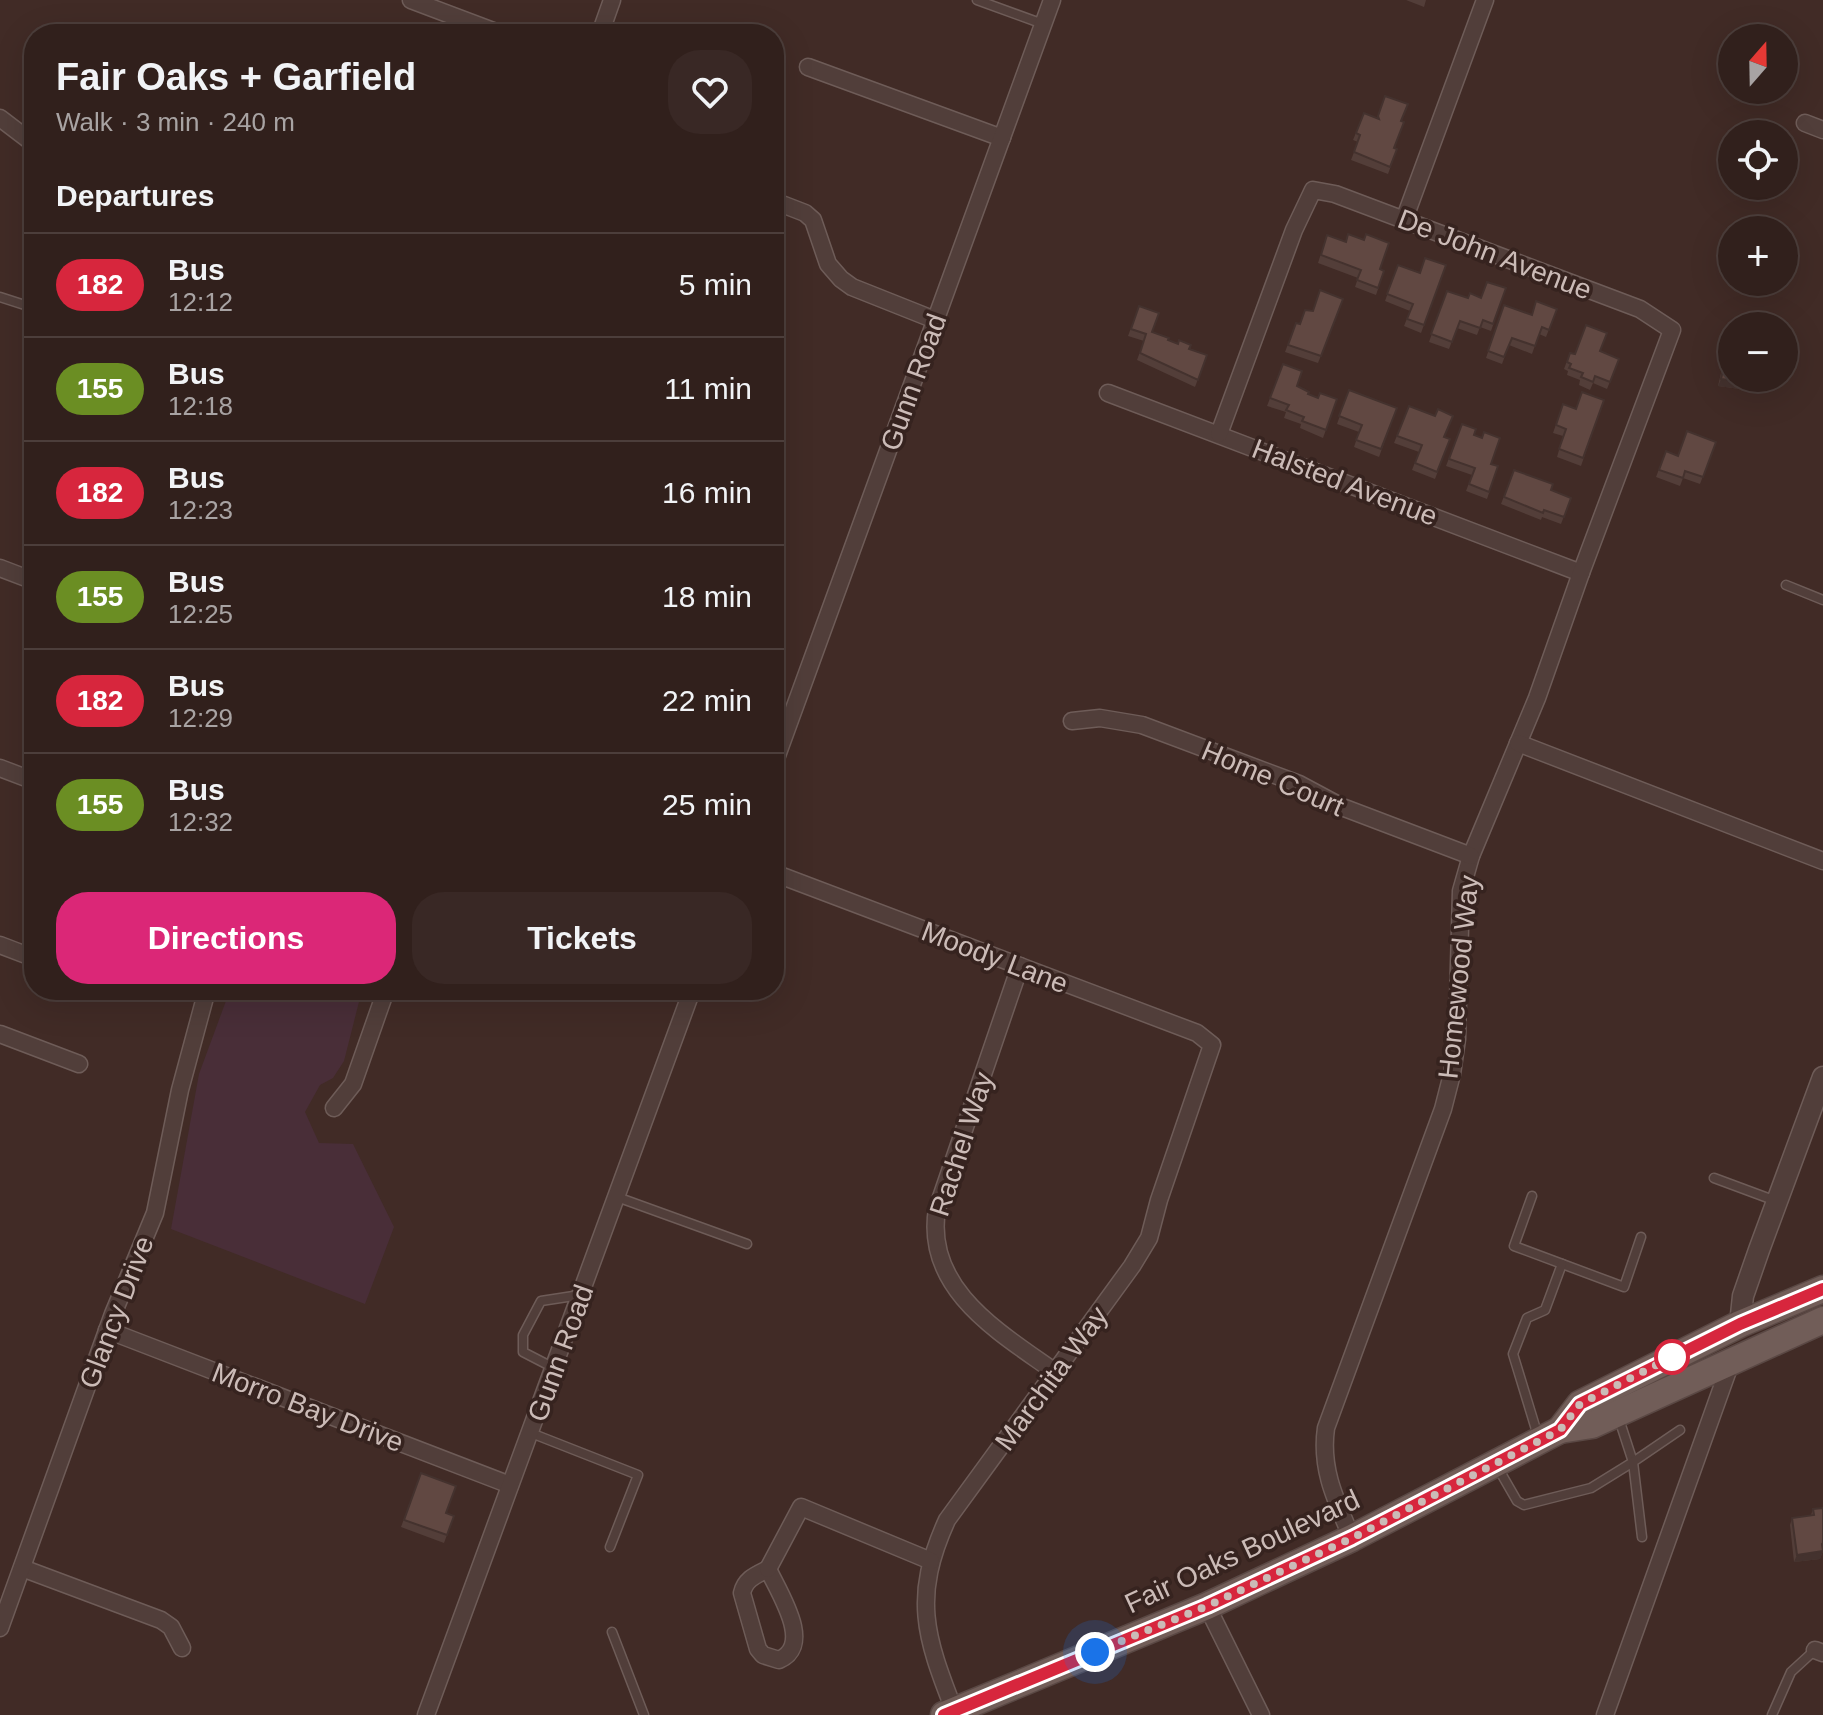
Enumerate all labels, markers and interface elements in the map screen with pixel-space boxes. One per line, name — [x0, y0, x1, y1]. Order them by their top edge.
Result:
north arrow — [1718, 24, 1798, 104]
map controls — [1718, 24, 1798, 392]
button: heart — [668, 50, 752, 134]
text: Fair Oaks + Garfield — [56, 56, 416, 98]
text: Walk · 3 min · 240 m — [56, 107, 295, 137]
button: locate — [1718, 120, 1798, 200]
text: Departures — [56, 179, 214, 212]
street label: De John Avenue — [1394, 203, 1596, 306]
button: + — [1718, 216, 1798, 296]
text: Bus — [168, 253, 225, 286]
text: 5 min — [679, 268, 752, 301]
text: 182 — [77, 269, 123, 300]
text: 12:12 — [168, 287, 233, 317]
street label: Gunn Road — [874, 310, 953, 455]
button: − — [1718, 312, 1798, 392]
text: Bus — [168, 357, 225, 390]
text: 11 min — [664, 372, 752, 405]
text: 155 — [77, 373, 123, 404]
text: 12:18 — [168, 391, 233, 421]
street label: Halsted Avenue — [1248, 433, 1442, 532]
text: Bus — [168, 461, 225, 494]
text: 16 min — [662, 476, 752, 509]
text: 182 — [77, 477, 123, 508]
text: 12:23 — [168, 495, 233, 525]
text: Bus — [168, 565, 225, 598]
text: 18 min — [662, 580, 752, 613]
text: 155 — [77, 581, 123, 612]
text: 12:25 — [168, 599, 233, 629]
text: Bus — [168, 669, 225, 702]
text: 22 min — [662, 684, 752, 717]
text: 182 — [77, 685, 123, 716]
text: 12:29 — [168, 703, 233, 733]
street label: Home Court — [1197, 735, 1349, 822]
text: Bus — [168, 773, 225, 806]
text: 25 min — [662, 788, 752, 821]
text: 155 — [77, 789, 123, 820]
text: 12:32 — [168, 807, 233, 837]
street label: Homewood Way — [1432, 874, 1485, 1080]
button: Directions — [56, 892, 396, 984]
button: Tickets — [412, 892, 752, 984]
street label: Moody Lane — [917, 915, 1072, 1000]
street label: Rachel Way — [924, 1068, 999, 1220]
street label: Glancy Drive — [73, 1232, 160, 1393]
street label: Gunn Road — [521, 1281, 600, 1426]
street label: Marchita Way — [989, 1300, 1114, 1456]
unlabelled marker — [1655, 1340, 1689, 1374]
street label: Morro Bay Drive — [208, 1357, 408, 1458]
street label: Fair Oaks Boulevard — [1120, 1483, 1364, 1619]
your location — [1075, 1632, 1115, 1672]

